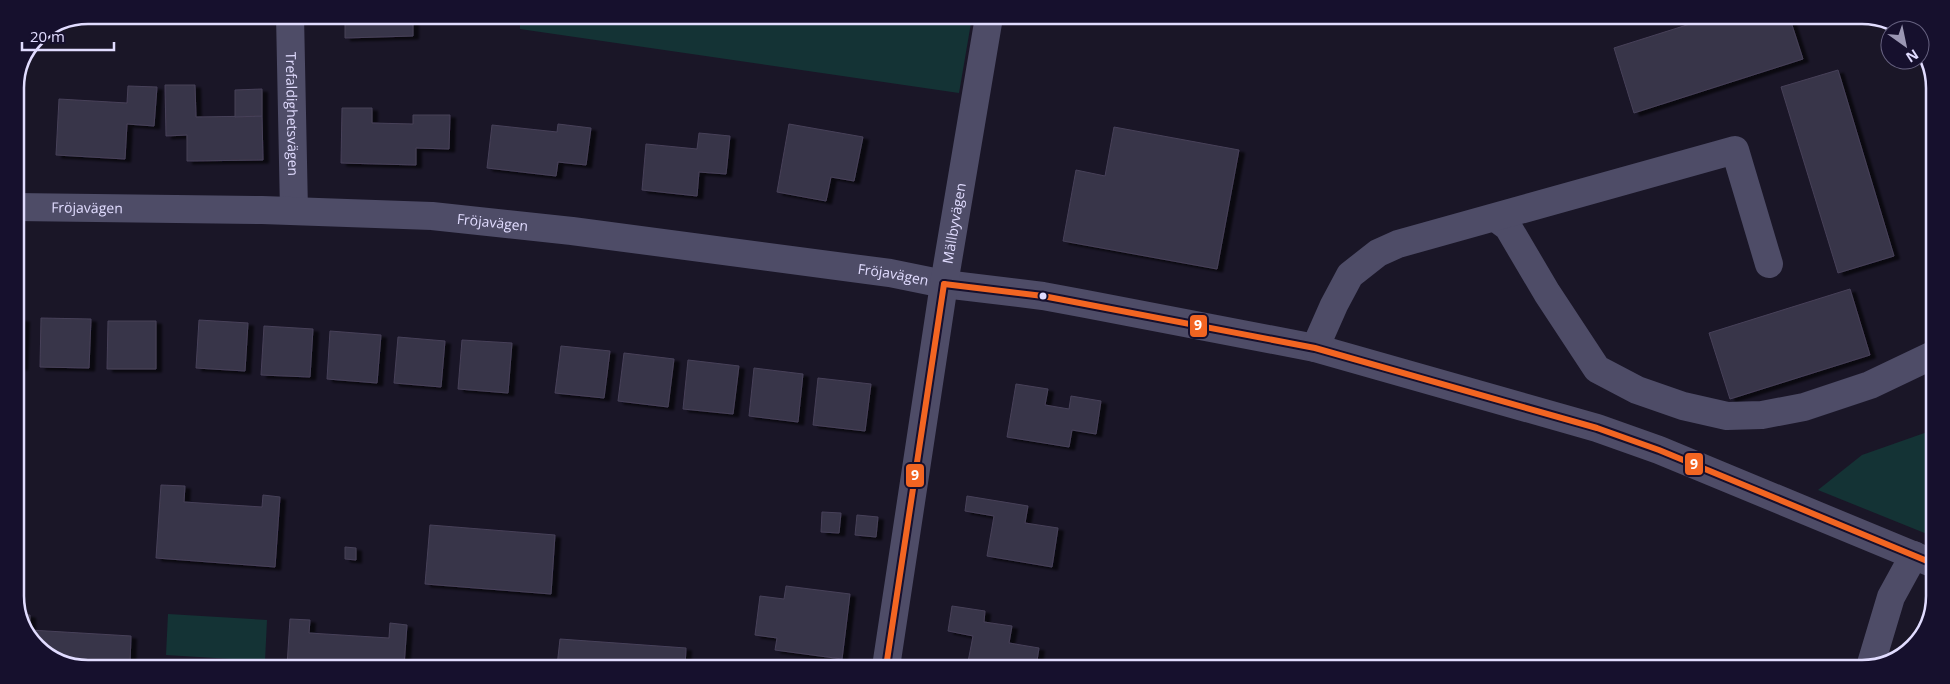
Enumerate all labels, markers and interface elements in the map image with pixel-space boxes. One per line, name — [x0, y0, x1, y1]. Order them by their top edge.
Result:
scale bar — [22, 20, 115, 52]
north arrow — [1880, 20, 1930, 70]
text: 20 m — [30, 26, 65, 46]
text: N — [1902, 45, 1922, 67]
street label: Trefaldighetsvägen — [282, 52, 303, 176]
street label: Mällbyvägen — [938, 181, 970, 265]
street label: Fröjavägen — [51, 197, 123, 217]
street label: Fröjavägen — [456, 209, 529, 235]
street label: Fröjavägen — [857, 259, 930, 290]
unlabelled marker — [1038, 291, 1048, 301]
line badge: 9 — [1189, 314, 1208, 338]
text: 9 — [1194, 315, 1202, 334]
line badge: 9 — [1684, 452, 1704, 476]
text: 9 — [1690, 454, 1698, 473]
line badge: 9 — [905, 463, 925, 488]
text: 9 — [911, 465, 919, 484]

